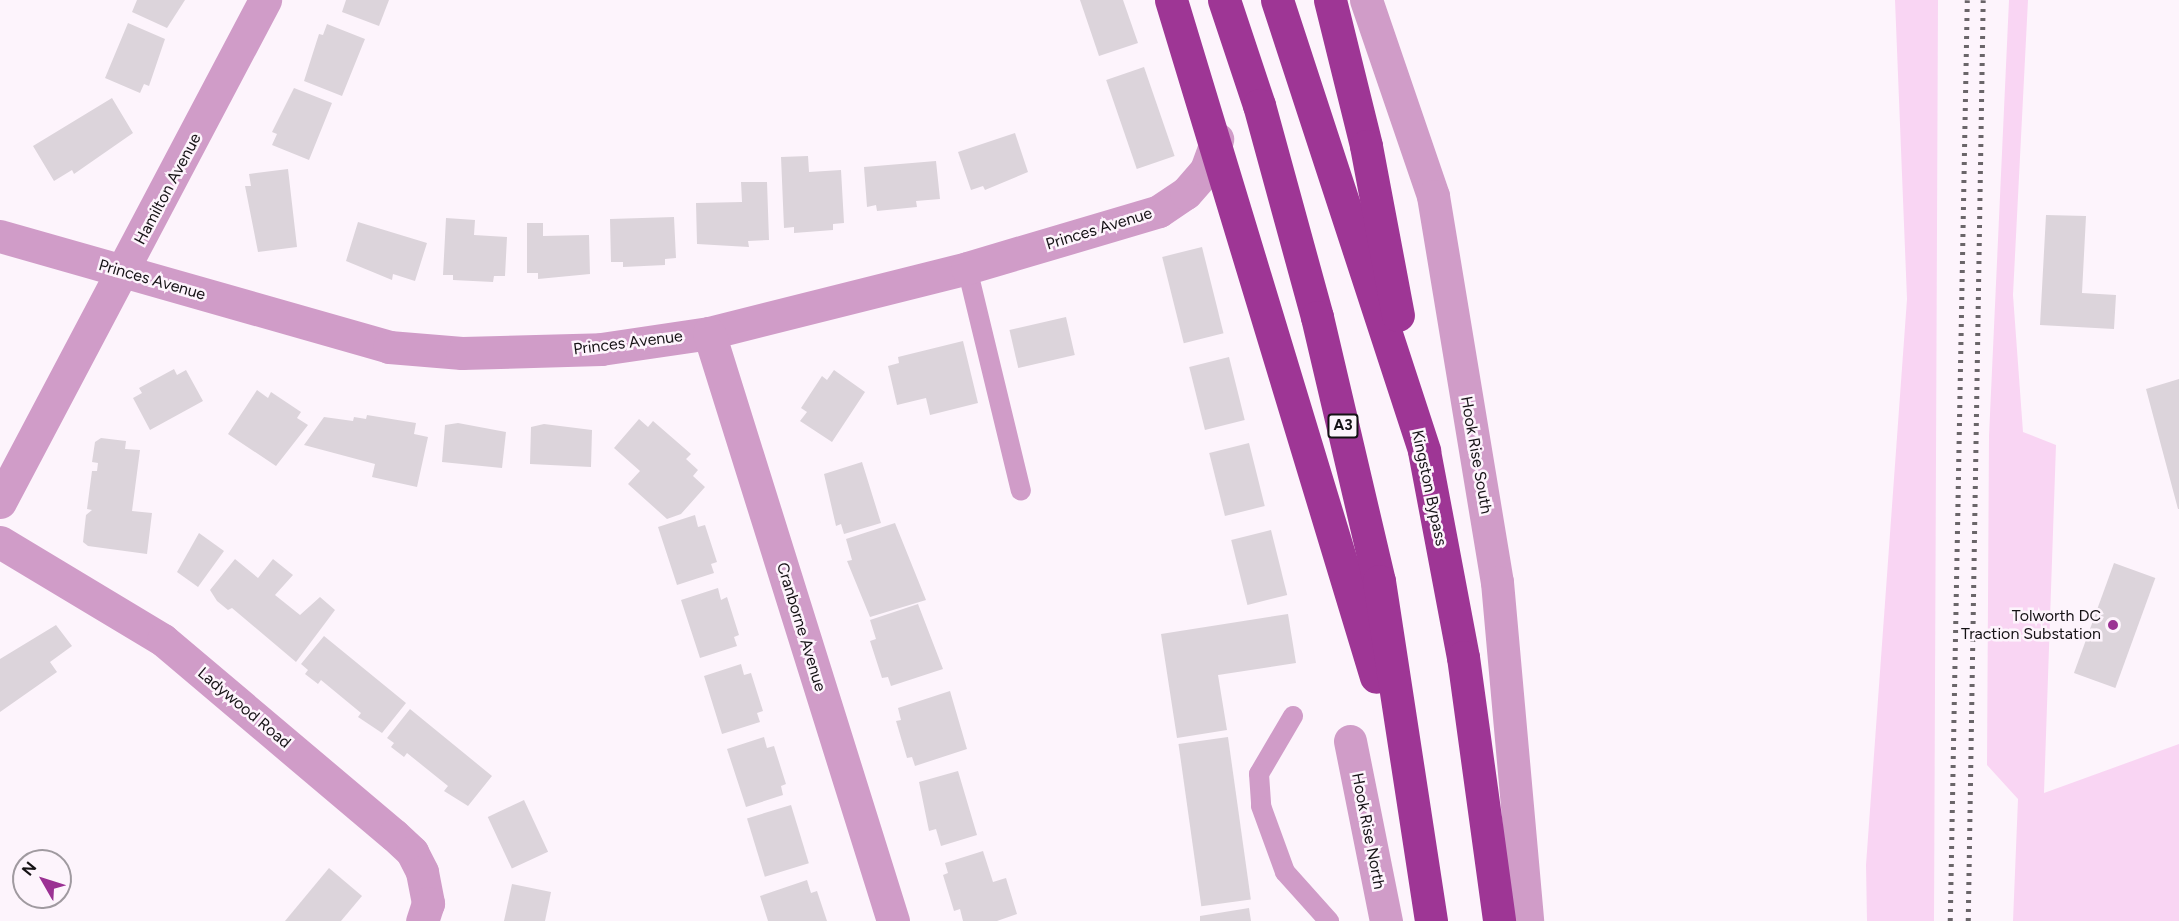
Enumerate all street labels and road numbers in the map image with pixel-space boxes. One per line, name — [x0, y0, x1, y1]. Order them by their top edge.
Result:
street label: Hamilton Avenue — [131, 130, 205, 248]
street label: Princes Avenue — [1044, 204, 1154, 254]
street label: Princes Avenue — [96, 256, 208, 304]
street label: Princes Avenue — [572, 327, 684, 359]
street label: Hook Rise South — [1456, 395, 1496, 515]
road number: A3 — [1326, 414, 1360, 438]
street label: Kingston Bypass — [1407, 428, 1451, 548]
street label: Cranborne Avenue — [772, 560, 830, 694]
street label: Ladywood Road — [194, 664, 294, 752]
street label: Hook Rise North — [1347, 771, 1389, 891]

